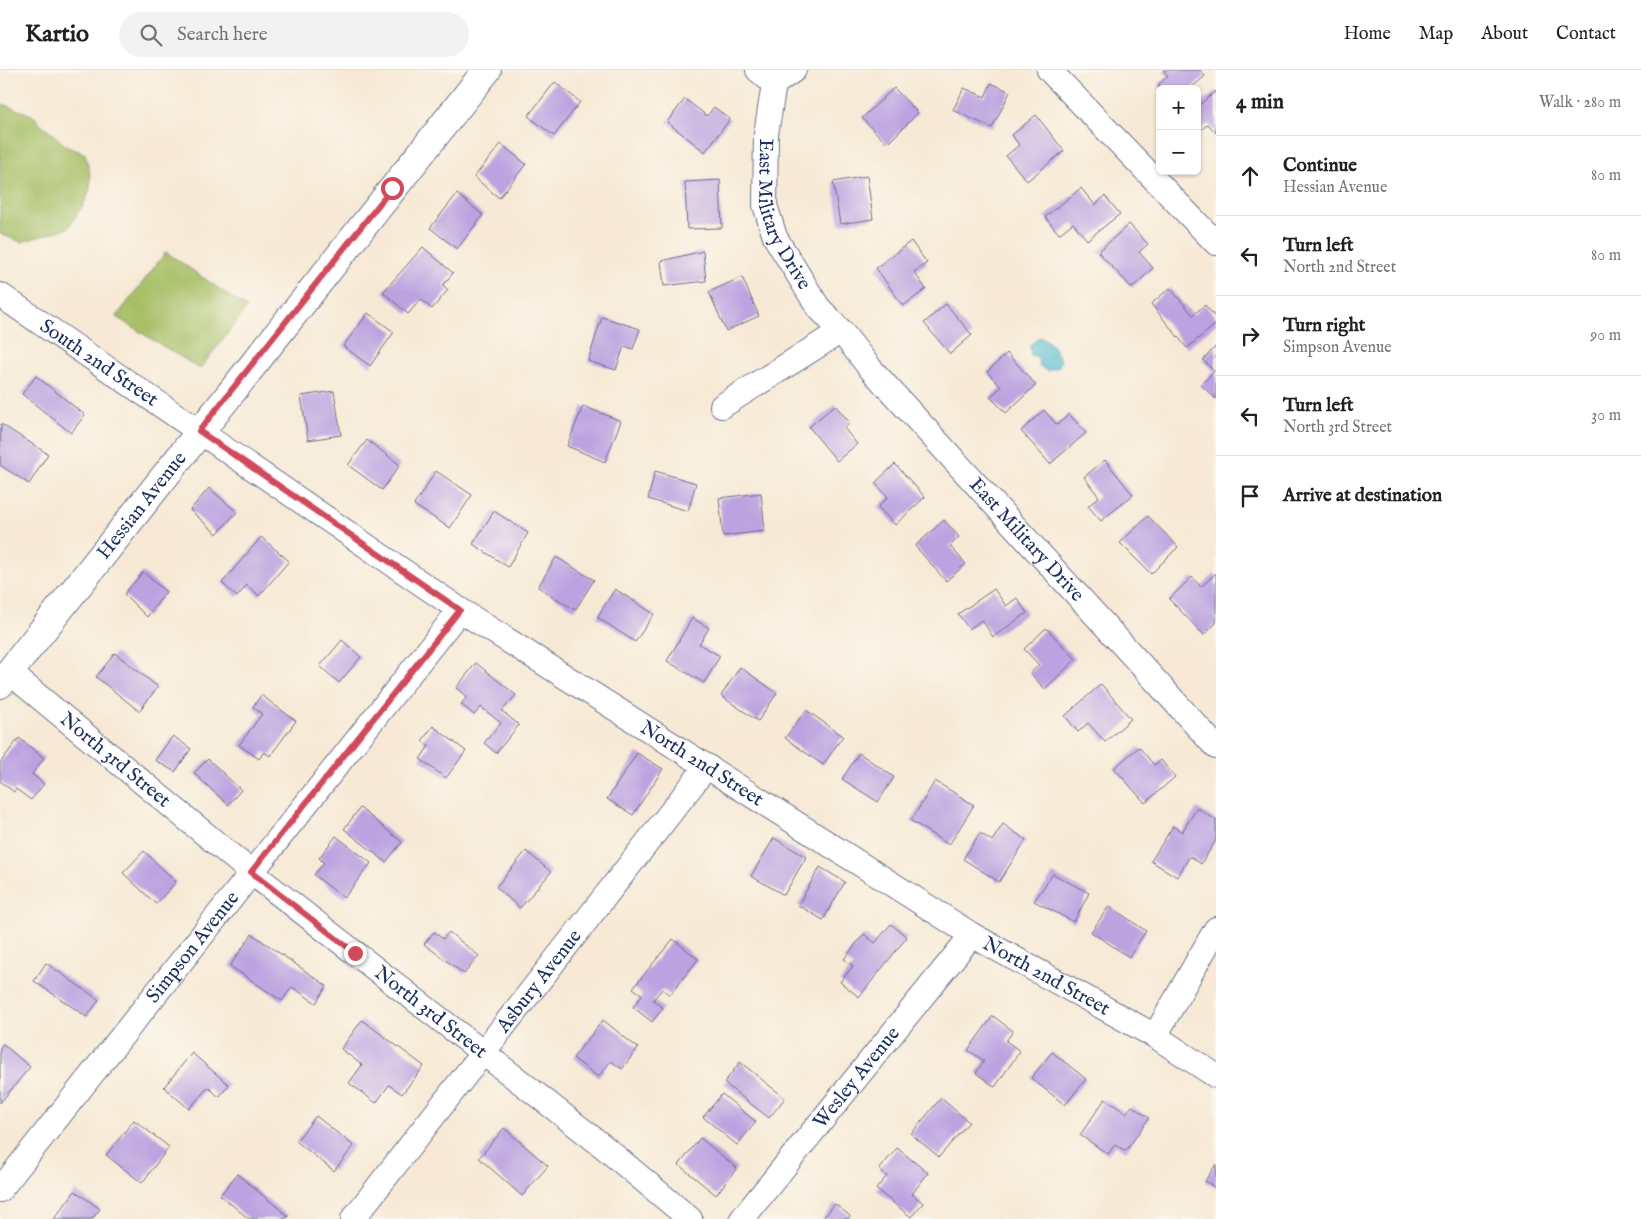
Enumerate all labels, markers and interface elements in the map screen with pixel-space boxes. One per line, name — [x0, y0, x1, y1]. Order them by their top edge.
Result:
search box — [119, 12, 469, 57]
text: Kartio — [25, 19, 89, 50]
icon: search — [137, 21, 165, 49]
text: Search here — [177, 23, 268, 47]
text: Home — [1344, 23, 1391, 46]
text: Map — [1419, 23, 1453, 46]
text: About — [1481, 23, 1528, 46]
text: Contact — [1556, 23, 1616, 46]
map controls — [1156, 85, 1201, 175]
button: + — [1156, 85, 1201, 130]
text: 4 min — [1236, 89, 1284, 116]
text: Walk · 280 m — [1539, 93, 1621, 113]
button: − — [1156, 130, 1201, 175]
street label: East Military Drive — [753, 138, 817, 294]
text: Continue — [1283, 154, 1357, 178]
icon: ahead — [1236, 162, 1264, 190]
text: 80 m — [1591, 166, 1621, 186]
route start — [381, 177, 404, 200]
text: Hessian Avenue — [1283, 178, 1387, 198]
text: Turn left — [1283, 234, 1354, 258]
icon: left — [1236, 242, 1264, 270]
text: 80 m — [1591, 246, 1621, 266]
text: North 2nd Street — [1283, 258, 1396, 278]
street label: South 2nd Street — [35, 313, 163, 412]
text: Turn right — [1283, 314, 1365, 338]
icon: right — [1236, 322, 1264, 350]
text: 90 m — [1590, 326, 1621, 346]
text: Simpson Avenue — [1283, 338, 1392, 358]
text: Turn left — [1283, 394, 1354, 418]
icon: left — [1236, 402, 1264, 430]
text: 30 m — [1591, 406, 1621, 426]
text: North 3rd Street — [1283, 418, 1392, 438]
street label: Hessian Avenue — [91, 447, 192, 564]
street label: East Military Drive — [964, 472, 1090, 607]
icon: arrive — [1236, 482, 1264, 510]
text: Arrive at destination — [1283, 484, 1442, 508]
street label: North 3rd Street — [55, 707, 176, 813]
street label: North 2nd Street — [635, 715, 768, 812]
street label: Simpson Avenue — [141, 886, 245, 1008]
street label: Asbury Avenue — [490, 924, 587, 1038]
street label: North 2nd Street — [978, 931, 1115, 1021]
route end — [344, 942, 367, 965]
street label: North 3rd Street — [369, 960, 492, 1064]
street label: Wesley Avenue — [808, 1021, 905, 1134]

